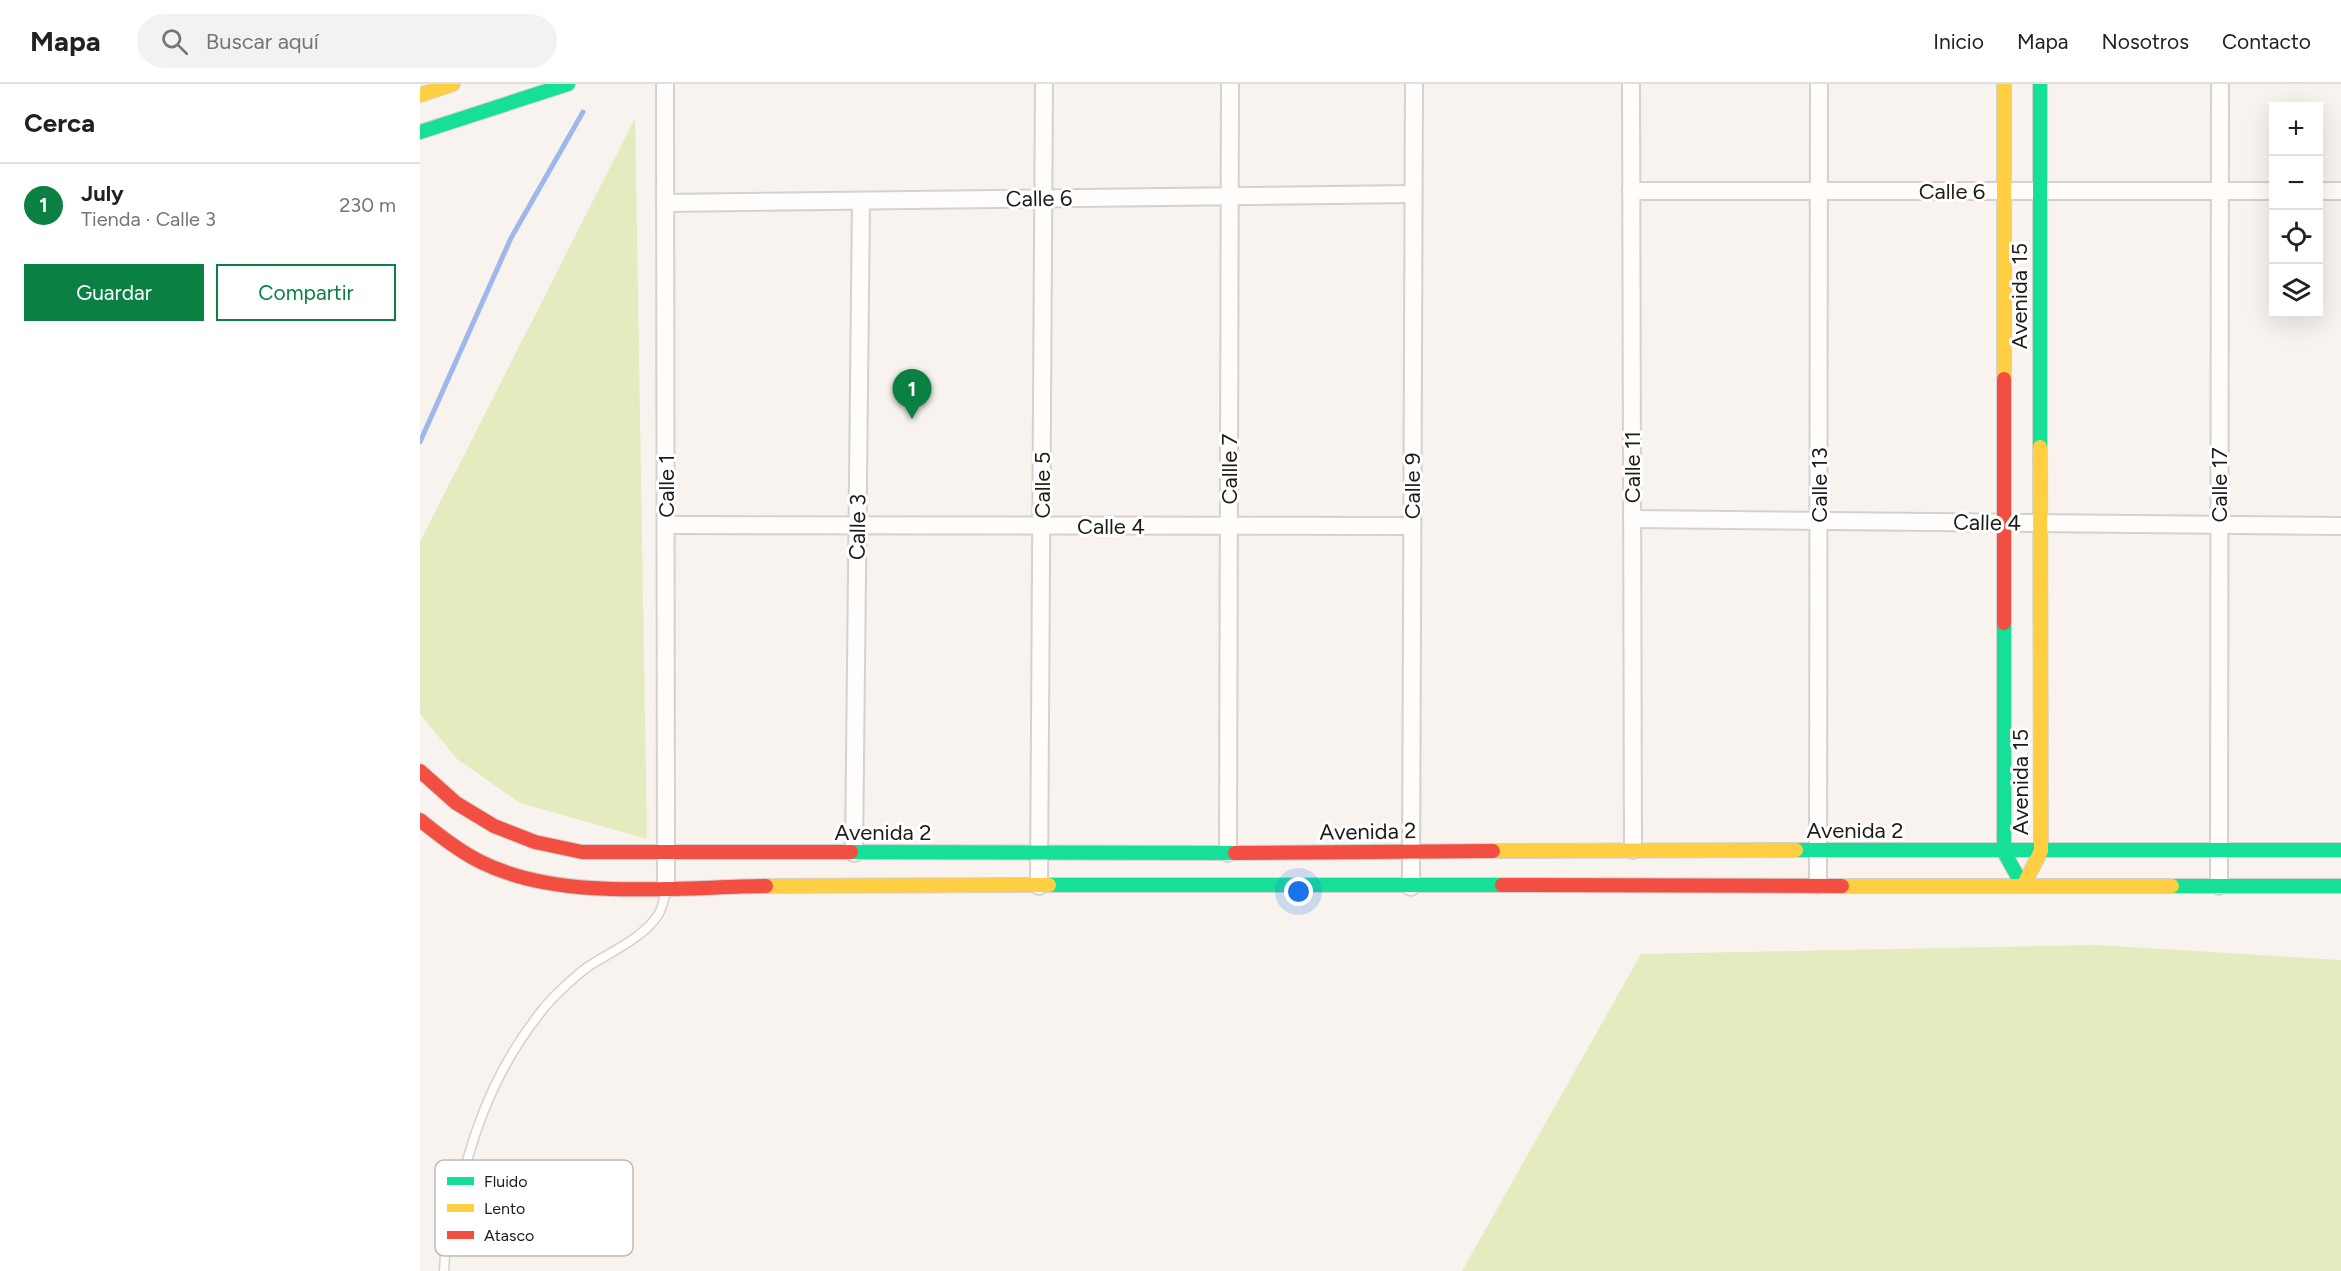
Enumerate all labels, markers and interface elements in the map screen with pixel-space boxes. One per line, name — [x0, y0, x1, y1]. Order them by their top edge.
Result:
search box — [137, 14, 557, 68]
text: Mapa — [30, 24, 101, 58]
icon: search — [158, 25, 191, 58]
text: Buscar aquí — [206, 28, 319, 55]
text: Inicio — [1933, 29, 1984, 54]
text: Mapa — [2017, 29, 2069, 54]
text: Nosotros — [2102, 29, 2189, 54]
text: Contacto — [2222, 29, 2311, 54]
map controls — [2269, 102, 2323, 318]
button: + — [2269, 102, 2323, 156]
text: Cerca — [24, 107, 95, 139]
button: − — [2269, 156, 2323, 210]
street label: Calle 6 — [1919, 178, 1985, 205]
text: July — [81, 180, 124, 207]
street label: Calle 6 — [1005, 184, 1073, 213]
text: 1 — [39, 193, 48, 217]
text: 230 m — [339, 193, 396, 217]
text: Tienda · Calle 3 — [81, 207, 216, 231]
button: locate — [2269, 210, 2323, 264]
street label: Avenida 15 — [2006, 243, 2033, 349]
button: Guardar — [24, 264, 204, 321]
button: Compartir — [216, 264, 396, 321]
button: layers — [2269, 264, 2323, 318]
pin: 1 — [892, 370, 932, 419]
street label: Calle 11 — [1619, 431, 1646, 503]
street label: Callle 7 — [1216, 433, 1243, 504]
street label: Calle 13 — [1806, 447, 1833, 523]
street label: Calle 17 — [2206, 447, 2233, 523]
street label: Calle 5 — [1029, 452, 1056, 518]
street label: Calle 9 — [1399, 453, 1426, 519]
street label: Calle 1 — [653, 454, 680, 518]
street label: Calle 3 — [843, 494, 872, 560]
street label: Calle 4 — [1953, 508, 2021, 537]
street label: Calle 4 — [1077, 513, 1145, 540]
street label: Avenida 15 — [2007, 729, 2034, 835]
street label: Avenida 2 — [1319, 817, 1417, 846]
street label: Avenida 2 — [1806, 817, 1904, 844]
street label: Avenida 2 — [834, 819, 932, 846]
your location — [1284, 877, 1313, 906]
legend — [435, 1160, 633, 1256]
text: Fluido — [484, 1172, 528, 1191]
text: Lento — [484, 1199, 525, 1218]
text: Atasco — [484, 1226, 534, 1245]

